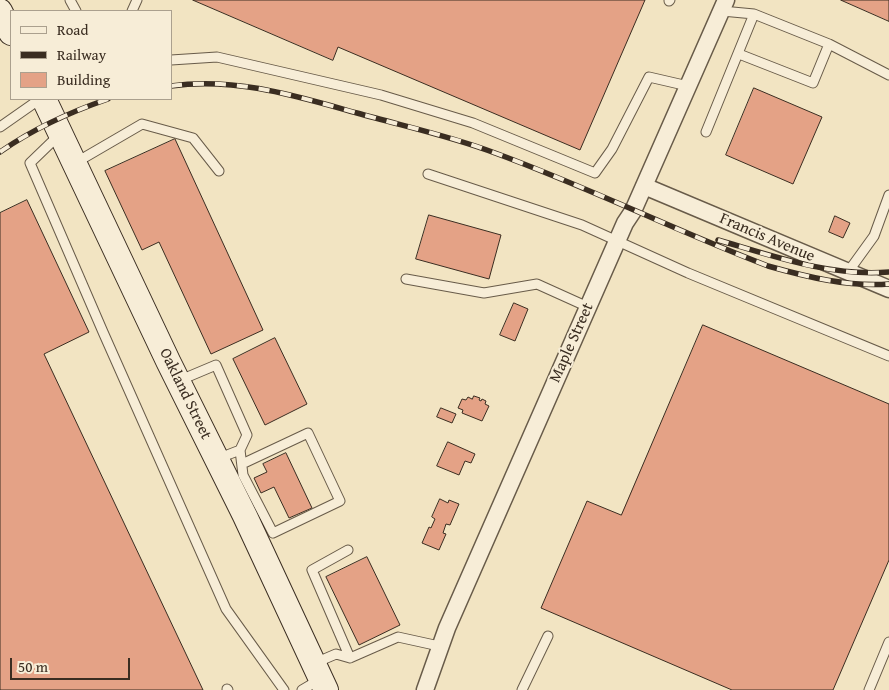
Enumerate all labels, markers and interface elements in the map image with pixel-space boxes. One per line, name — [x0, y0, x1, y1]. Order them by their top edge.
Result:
legend — [10, 10, 172, 100]
text: Road — [57, 19, 88, 40]
text: Railway — [57, 44, 106, 65]
text: Building — [57, 69, 110, 90]
street label: Francis Avenue — [717, 209, 817, 267]
street label: Maple Street — [546, 300, 598, 386]
street label: Oakland Street — [155, 345, 215, 443]
scale bar — [12, 648, 132, 680]
text: 50 m — [18, 656, 48, 677]

